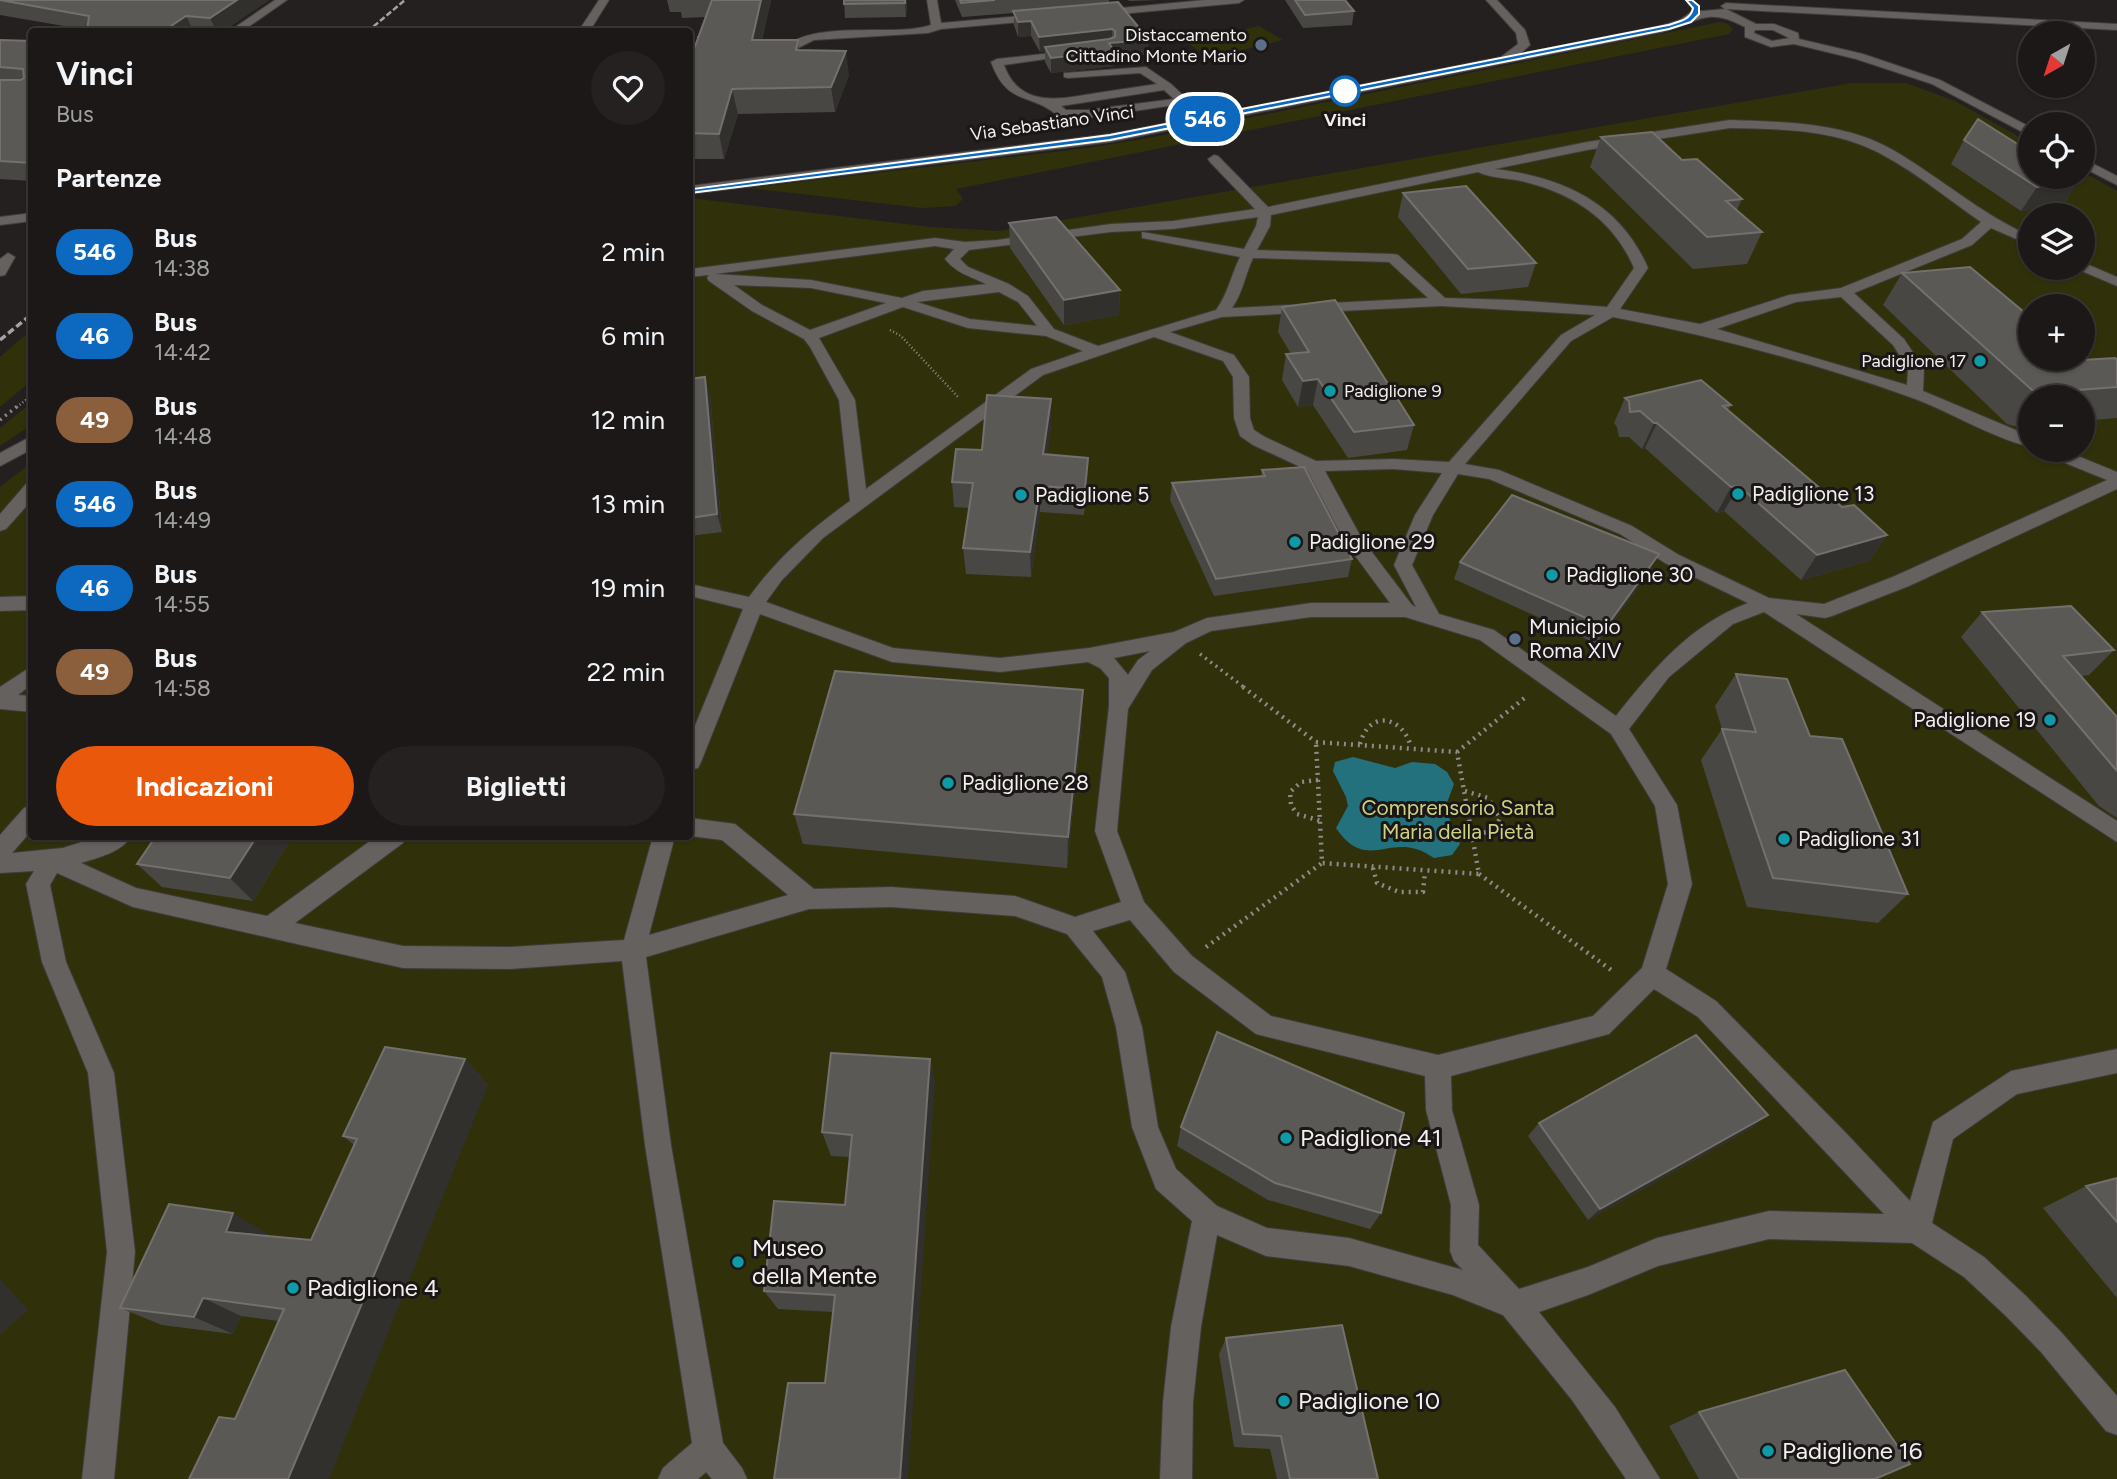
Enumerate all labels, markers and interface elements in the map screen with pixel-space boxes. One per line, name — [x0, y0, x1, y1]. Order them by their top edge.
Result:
north arrow — [2018, 21, 2095, 98]
map controls — [2018, 21, 2095, 462]
place label: Distaccamento Cittadino Monte Mario — [1066, 24, 1247, 67]
marker: Distaccamento Cittadino Monte Mario — [1253, 37, 1269, 53]
button: heart — [591, 51, 665, 125]
text: Vinci — [56, 54, 134, 93]
marker: Vinci — [1330, 76, 1360, 106]
line badge: 546 — [1165, 96, 1245, 142]
text: Bus — [56, 100, 94, 128]
street label: Via Sebastiano Vinci — [969, 101, 1135, 145]
text: 546 — [1183, 104, 1227, 133]
place label: Vinci — [1324, 109, 1366, 131]
button: locate — [2018, 112, 2095, 189]
text: Partenze — [56, 162, 161, 194]
button: layers — [2018, 203, 2095, 280]
text: Bus — [154, 222, 197, 254]
text: 2 min — [601, 236, 665, 268]
text: 546 — [73, 237, 116, 266]
text: 14:38 — [154, 254, 210, 282]
button: + — [2018, 294, 2095, 371]
text: Bus — [154, 306, 197, 338]
text: 6 min — [601, 320, 665, 352]
text: 46 — [80, 321, 109, 350]
text: 14:42 — [154, 338, 211, 366]
place label: Padiglione 17 — [1861, 350, 1966, 372]
marker: Padiglione 17 — [1972, 353, 1988, 369]
place label: Padiglione 9 — [1344, 380, 1442, 402]
marker: Padiglione 9 — [1322, 383, 1338, 399]
button: − — [2018, 385, 2095, 462]
text: Bus — [154, 390, 197, 422]
text: 12 min — [591, 404, 665, 436]
text: 49 — [80, 405, 109, 434]
text: 14:48 — [154, 422, 212, 450]
text: Bus — [154, 474, 197, 506]
place label: Padiglione 13 — [1752, 481, 1874, 506]
place label: Padiglione 5 — [1035, 482, 1149, 507]
marker: Padiglione 13 — [1730, 486, 1746, 502]
marker: Padiglione 5 — [1013, 487, 1029, 503]
text: 13 min — [591, 488, 665, 520]
text: 546 — [73, 489, 116, 518]
text: 14:49 — [154, 506, 211, 534]
place label: Padiglione 29 — [1309, 529, 1435, 554]
marker: Padiglione 29 — [1287, 534, 1303, 550]
text: Bus — [154, 558, 197, 590]
place label: Padiglione 30 — [1566, 562, 1693, 587]
marker: Padiglione 30 — [1544, 567, 1560, 583]
text: 19 min — [590, 572, 665, 604]
text: 46 — [80, 573, 109, 602]
text: 14:55 — [154, 590, 210, 618]
place label: Municipio Roma XIV — [1529, 614, 1622, 663]
marker: Municipio Roma XIV — [1507, 631, 1523, 647]
text: Bus — [154, 642, 197, 674]
text: 22 min — [587, 656, 665, 688]
text: 49 — [80, 657, 109, 686]
text: 14:58 — [154, 674, 211, 702]
place label: Padiglione 19 — [1913, 707, 2036, 732]
marker: Padiglione 19 — [2042, 712, 2058, 728]
button: Indicazioni — [56, 746, 354, 826]
button: Biglietti — [368, 746, 665, 826]
place label: Padiglione 28 — [962, 770, 1089, 795]
marker: Padiglione 28 — [940, 775, 956, 791]
park label: Comprensorio Santa Maria della Pietà — [1361, 795, 1555, 844]
place label: Padiglione 31 — [1798, 826, 1920, 851]
marker: Padiglione 31 — [1776, 831, 1792, 847]
place label: Padiglione 41 — [1300, 1123, 1442, 1152]
marker: Padiglione 41 — [1278, 1130, 1294, 1146]
place label: Museo della Mente — [752, 1233, 877, 1290]
marker: Museo della Mente — [730, 1254, 746, 1270]
place label: Padiglione 4 — [307, 1273, 439, 1302]
marker: Padiglione 4 — [285, 1280, 301, 1296]
place label: Padiglione 10 — [1298, 1386, 1440, 1415]
marker: Padiglione 10 — [1276, 1393, 1292, 1409]
place label: Padiglione 16 — [1782, 1436, 1922, 1465]
marker: Padiglione 16 — [1760, 1443, 1776, 1459]

